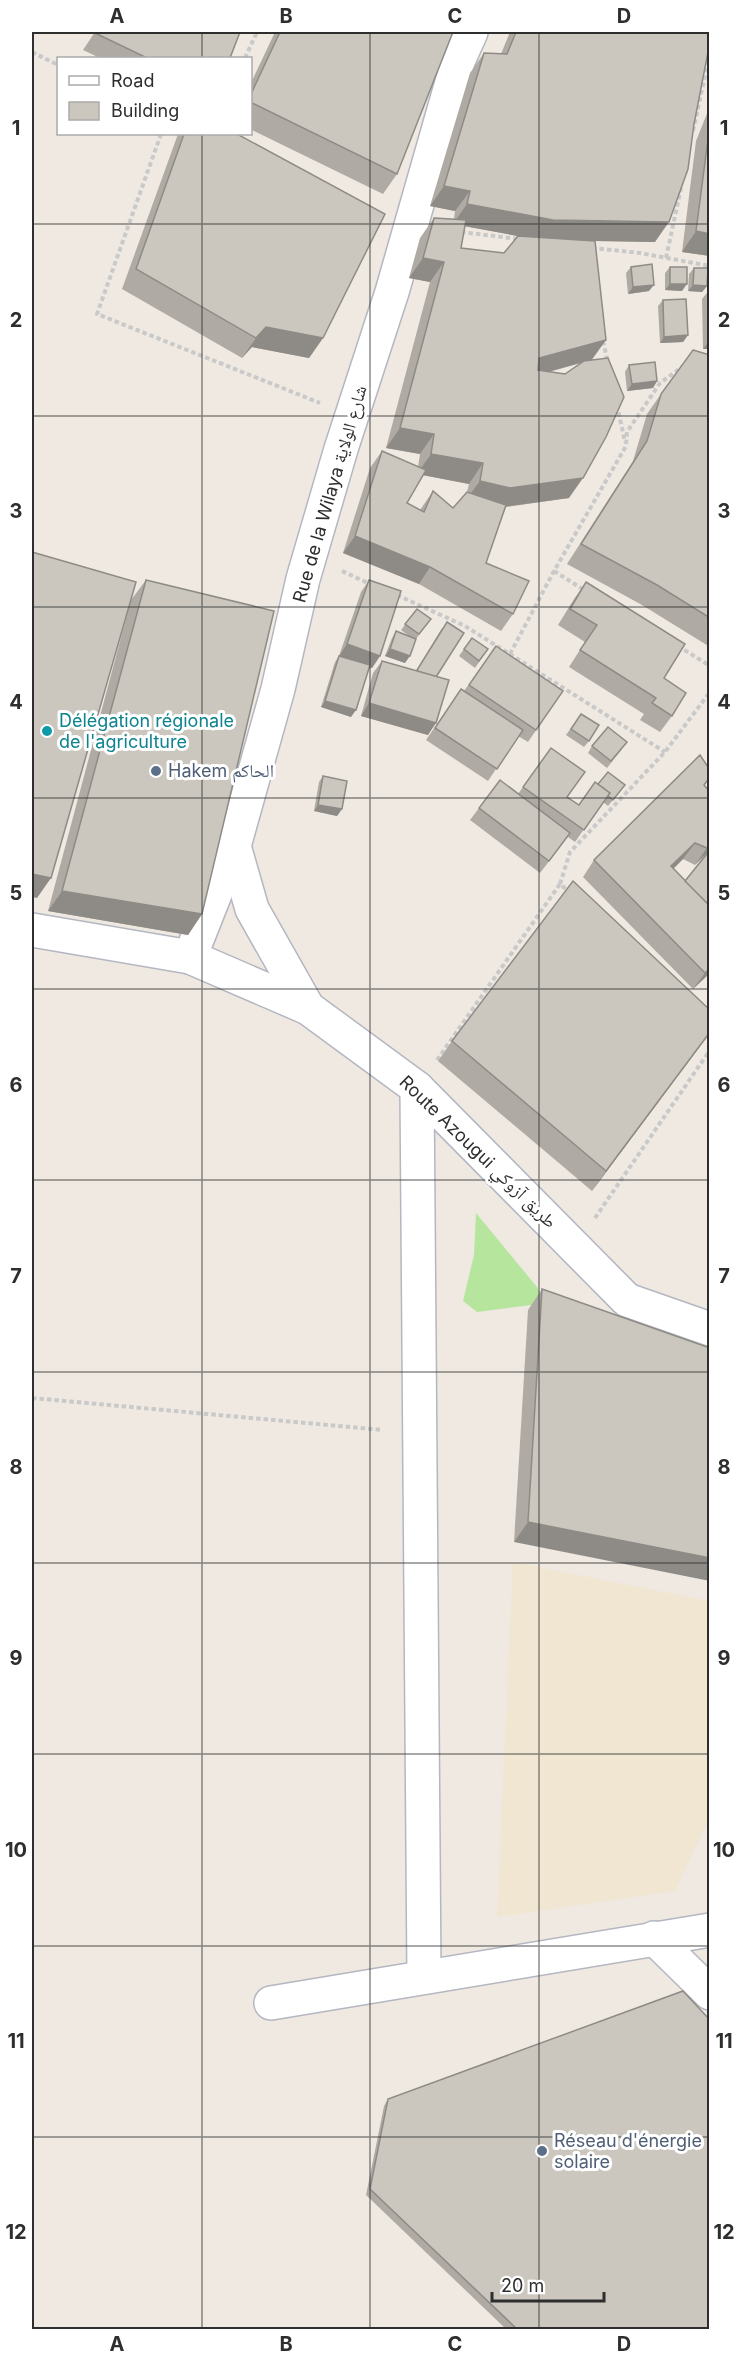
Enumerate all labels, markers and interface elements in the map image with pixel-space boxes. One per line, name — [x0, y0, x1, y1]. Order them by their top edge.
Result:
text: A — [110, 4, 125, 28]
text: B — [279, 4, 293, 28]
text: C — [448, 4, 462, 28]
text: D — [617, 4, 631, 28]
legend — [57, 57, 252, 135]
text: Road — [111, 70, 154, 91]
text: Building — [111, 100, 179, 121]
text: 1 — [12, 116, 20, 140]
text: 1 — [720, 116, 728, 140]
text: 2 — [10, 308, 22, 332]
text: 2 — [718, 308, 730, 332]
street label: Rue de la Wilaya شارع الولاية — [288, 383, 372, 605]
text: 3 — [10, 499, 22, 523]
text: 3 — [718, 499, 730, 523]
text: 4 — [9, 690, 23, 714]
text: 4 — [717, 690, 731, 714]
place label: Délégation régionale de l'agriculture — [59, 710, 234, 752]
marker: Délégation régionale de l'agriculture — [40, 724, 54, 738]
place label: Hakem الحاكم — [168, 760, 274, 783]
marker: Hakem الحاكم — [149, 764, 163, 778]
text: 5 — [10, 881, 22, 905]
text: 5 — [718, 881, 730, 905]
street label: Route Azougui طريق آزوكي — [392, 1071, 561, 1235]
text: 6 — [10, 1073, 23, 1097]
text: 6 — [718, 1073, 731, 1097]
text: 7 — [10, 1264, 22, 1288]
text: 7 — [718, 1264, 730, 1288]
text: 8 — [9, 1455, 23, 1479]
text: 8 — [717, 1455, 731, 1479]
text: 9 — [10, 1646, 23, 1670]
text: 9 — [718, 1646, 731, 1670]
text: 10 — [5, 1838, 27, 1862]
text: 10 — [713, 1838, 735, 1862]
text: 11 — [7, 2029, 25, 2053]
text: 11 — [715, 2029, 733, 2053]
place label: Réseau d'énergie solaire — [554, 2130, 702, 2172]
marker: Réseau d'énergie solaire — [535, 2144, 549, 2158]
text: 12 — [5, 2220, 27, 2244]
text: 12 — [713, 2220, 735, 2244]
scale bar — [492, 2265, 604, 2303]
text: 20 m — [501, 2275, 544, 2296]
text: A — [110, 2332, 125, 2356]
text: B — [279, 2332, 293, 2356]
text: C — [448, 2332, 462, 2356]
text: D — [617, 2332, 631, 2356]

